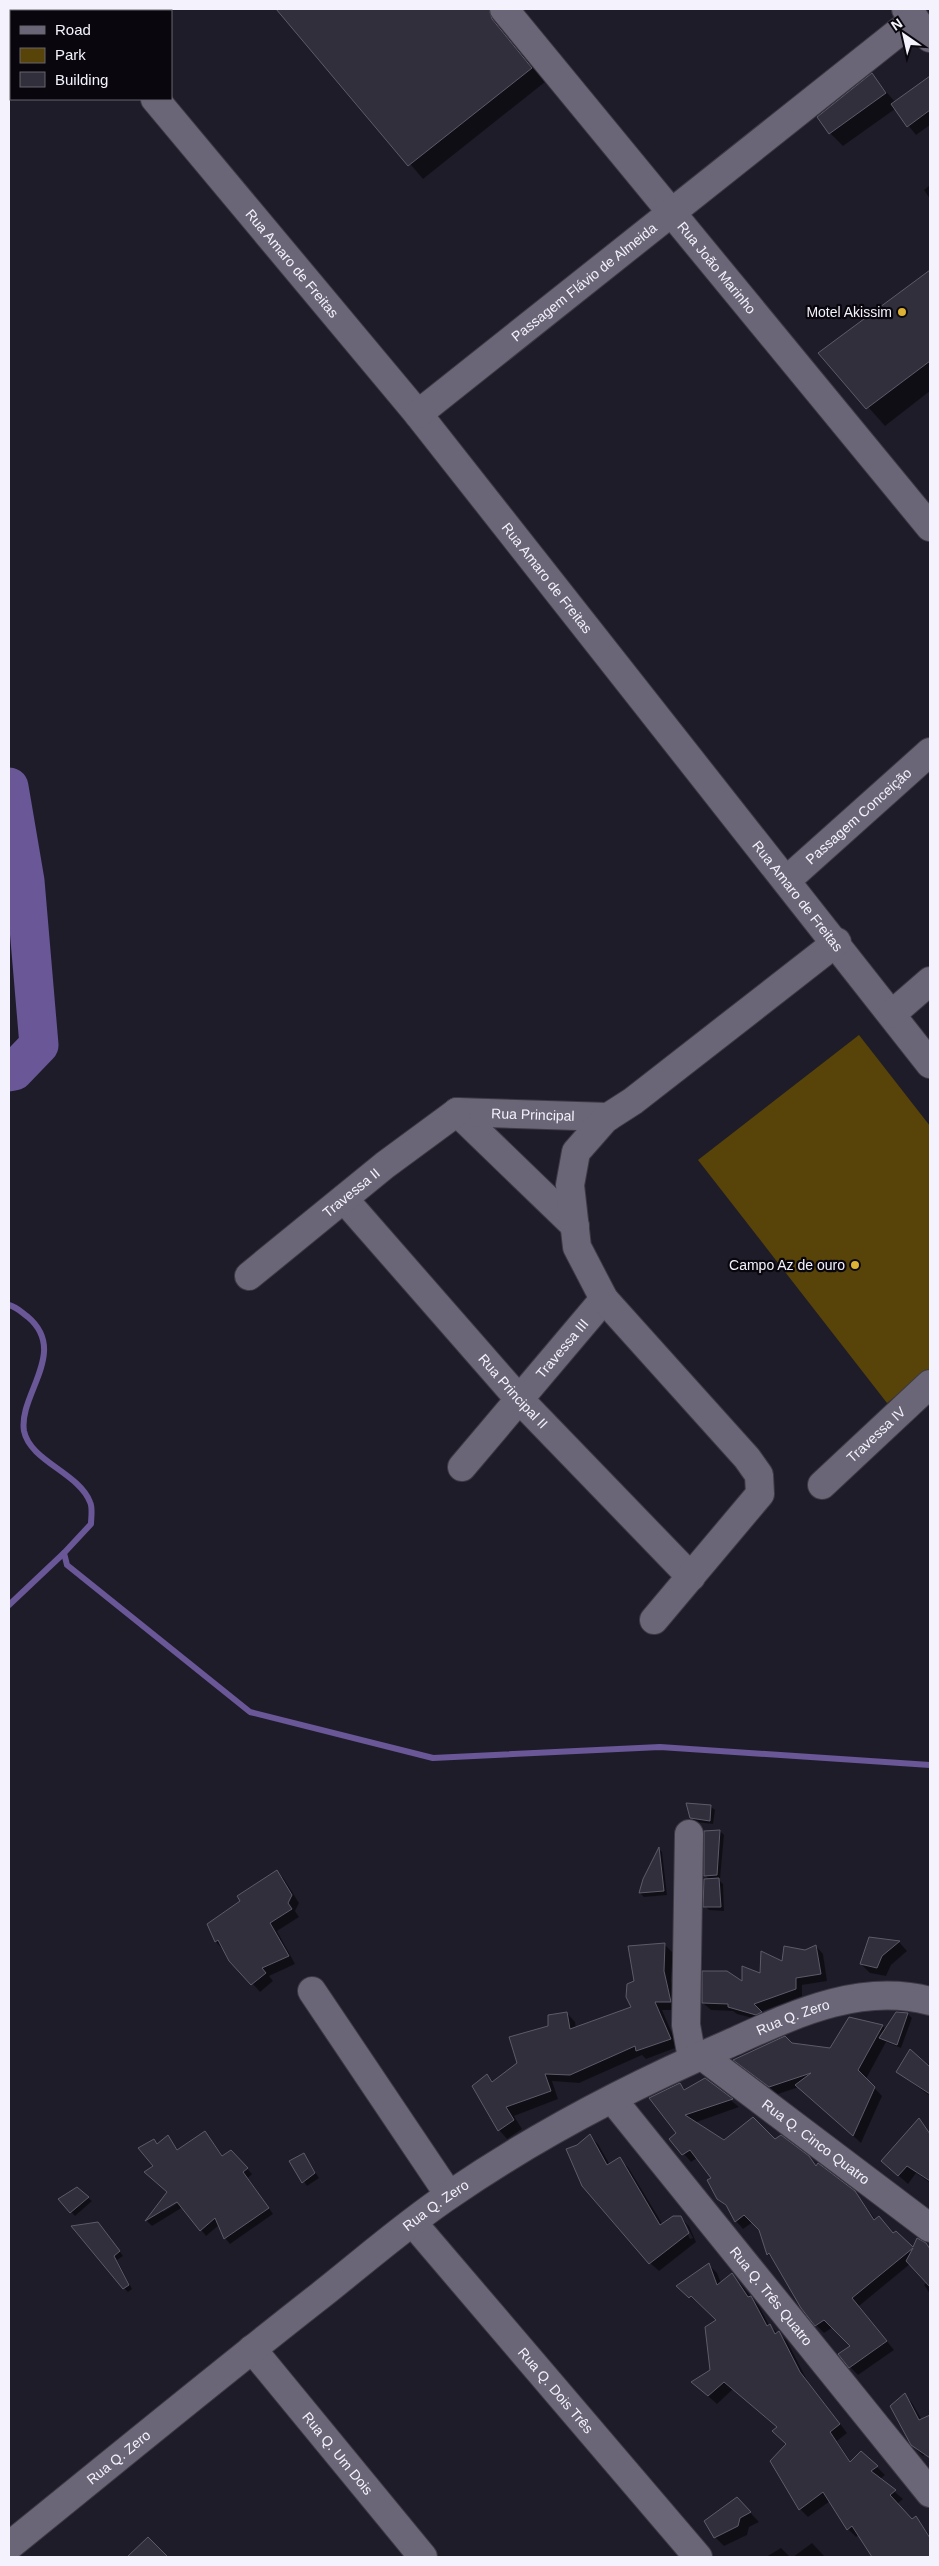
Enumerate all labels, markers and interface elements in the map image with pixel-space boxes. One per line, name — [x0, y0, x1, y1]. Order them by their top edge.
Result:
legend — [10, 10, 172, 100]
north arrow — [879, 10, 929, 60]
text: N — [888, 15, 905, 34]
text: Road — [55, 21, 91, 38]
text: Park — [55, 46, 86, 63]
text: Building — [55, 71, 108, 88]
street label: Rua Amaro de Freitas — [242, 206, 342, 321]
street label: Rua João Marinho — [674, 218, 759, 317]
street label: Passagem Flávio de Almeida — [508, 219, 660, 345]
place label: Motel Akissim — [806, 304, 892, 320]
marker: Motel Akissim — [896, 306, 908, 318]
street label: Rua Amaro de Freitas — [499, 519, 596, 636]
street label: Passagem Conceição — [802, 764, 915, 867]
street label: Rua Amaro de Freitas — [749, 838, 846, 955]
street label: Rua Principal — [491, 1105, 575, 1124]
street label: Travessa II — [320, 1165, 383, 1220]
place label: Campo Az de ouro — [729, 1257, 845, 1273]
marker: Campo Az de ouro — [849, 1259, 861, 1271]
street label: Travessa III — [532, 1316, 592, 1382]
street label: Rua Principal II — [475, 1351, 551, 1432]
street label: Travessa IV — [843, 1403, 909, 1466]
street label: Rua Q. Zero — [754, 1996, 832, 2038]
street label: Rua Q. Cinco Quatro — [759, 2096, 873, 2188]
street label: Rua Q. Zero — [399, 2176, 472, 2234]
street label: Rua Q. Três Quatro — [727, 2244, 816, 2349]
street label: Rua Q. Dois Três — [515, 2344, 597, 2436]
street label: Rua Q. Um Dois — [299, 2409, 376, 2498]
street label: Rua Q. Zero — [84, 2427, 154, 2488]

